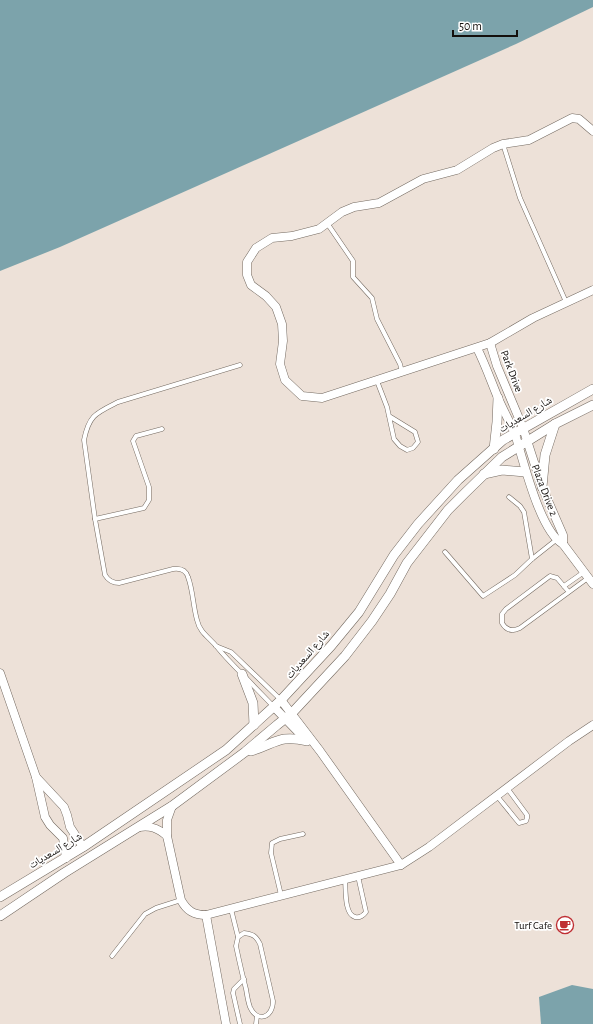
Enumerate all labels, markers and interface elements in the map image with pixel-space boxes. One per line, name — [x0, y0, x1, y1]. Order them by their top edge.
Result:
scale bar — [453, 12, 517, 38]
text: 50 m — [459, 20, 482, 32]
street label: Park Drive — [499, 349, 524, 394]
street label: شارع السعديات — [497, 394, 554, 435]
street label: Plaza Drive 2 — [530, 463, 559, 518]
street label: شارع السعديات — [284, 628, 332, 681]
street label: شارع السعديات — [27, 830, 84, 871]
cafe icon: Turf Cafe — [555, 915, 575, 935]
place label: Turf Cafe — [514, 920, 552, 931]

